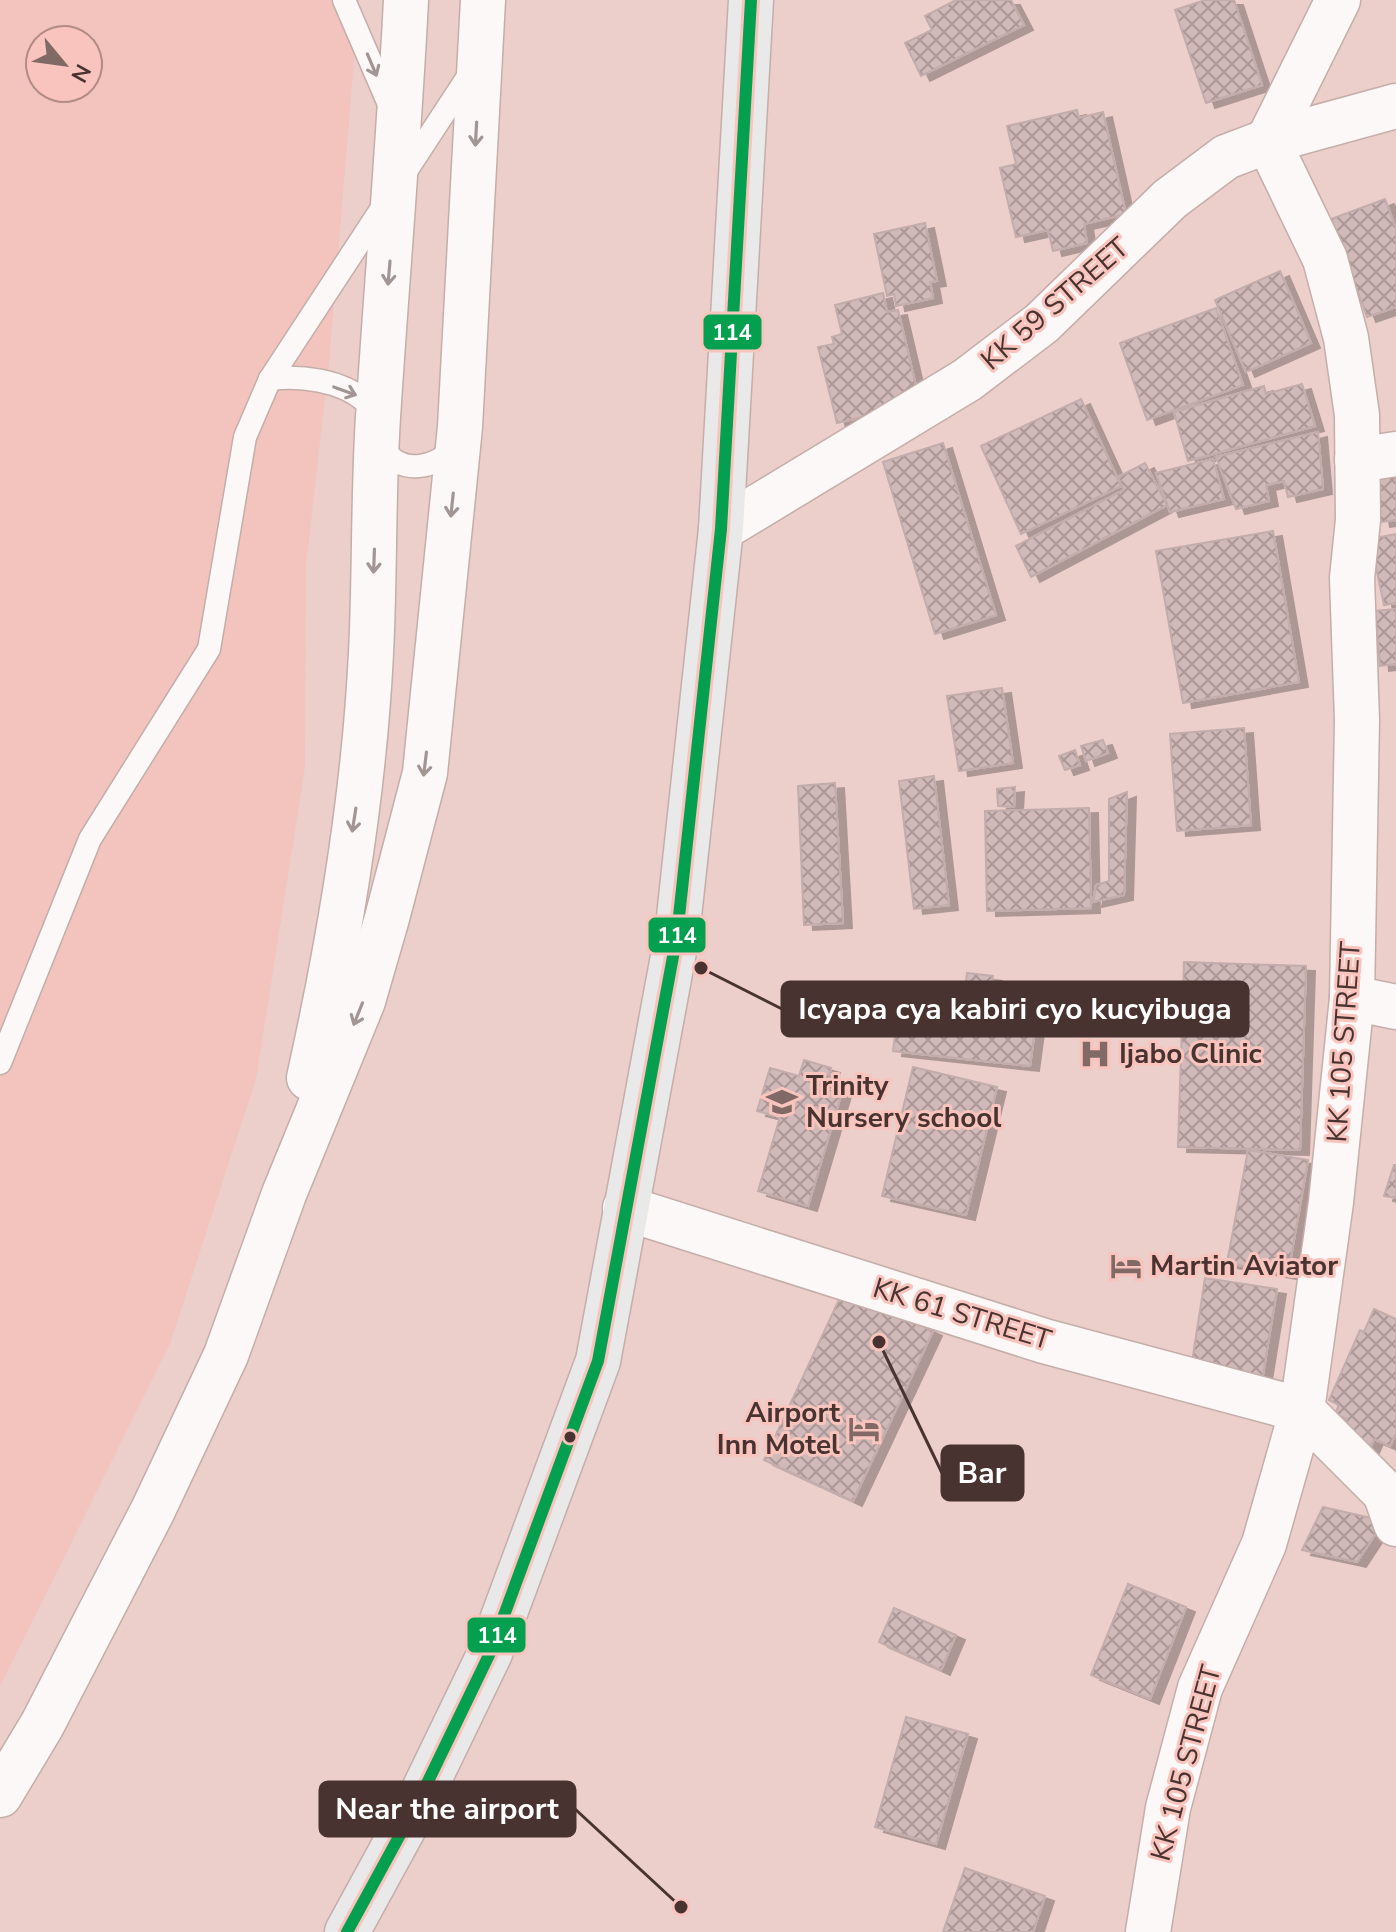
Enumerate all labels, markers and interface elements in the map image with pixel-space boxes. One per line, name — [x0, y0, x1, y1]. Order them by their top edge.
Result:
north arrow — [24, 24, 104, 104]
one-way arrow — [366, 52, 381, 77]
text: N — [64, 59, 98, 88]
one-way arrow — [468, 120, 483, 147]
street label: KK 59 STREET — [973, 229, 1137, 379]
one-way arrow — [382, 260, 397, 286]
line badge: 114 — [702, 313, 763, 351]
text: 114 — [712, 318, 752, 348]
one-way arrow — [332, 385, 357, 399]
one-way arrow — [445, 491, 460, 518]
one-way arrow — [366, 547, 381, 574]
one-way arrow — [418, 750, 433, 776]
one-way arrow — [346, 807, 361, 832]
line badge: 114 — [647, 916, 707, 954]
text: 114 — [657, 921, 697, 951]
street label: KK 105 STREET — [1318, 940, 1370, 1144]
callout: Icyapa cya kabiri cyo kucyibuga — [782, 982, 1248, 1036]
text: Icyapa cya kabiri cyo kucyibuga — [798, 989, 1232, 1030]
one-way arrow — [349, 1001, 364, 1026]
place label: Ijabo Clinic — [1119, 1035, 1262, 1073]
hospital icon: Ijabo Clinic — [1078, 1037, 1112, 1071]
place label: Trinity Nursery school — [806, 1067, 1001, 1137]
school or university icon: Trinity Nursery school — [765, 1085, 799, 1119]
place label: Martin Aviator — [1150, 1247, 1338, 1285]
hotel icon: Martin Aviator — [1109, 1249, 1143, 1283]
street label: KK 61 STREET — [868, 1269, 1056, 1359]
place label: Airport Inn Motel — [717, 1394, 840, 1464]
hotel icon: Airport Inn Motel — [847, 1412, 881, 1446]
unlabelled marker — [562, 1429, 578, 1445]
callout: Bar — [942, 1446, 1023, 1500]
text: Bar — [958, 1453, 1007, 1494]
line badge: 114 — [466, 1616, 527, 1654]
text: 114 — [477, 1621, 517, 1651]
street label: KK 105 STREET — [1142, 1661, 1230, 1865]
callout: Near the airport — [320, 1782, 575, 1836]
text: Near the airport — [335, 1789, 559, 1830]

